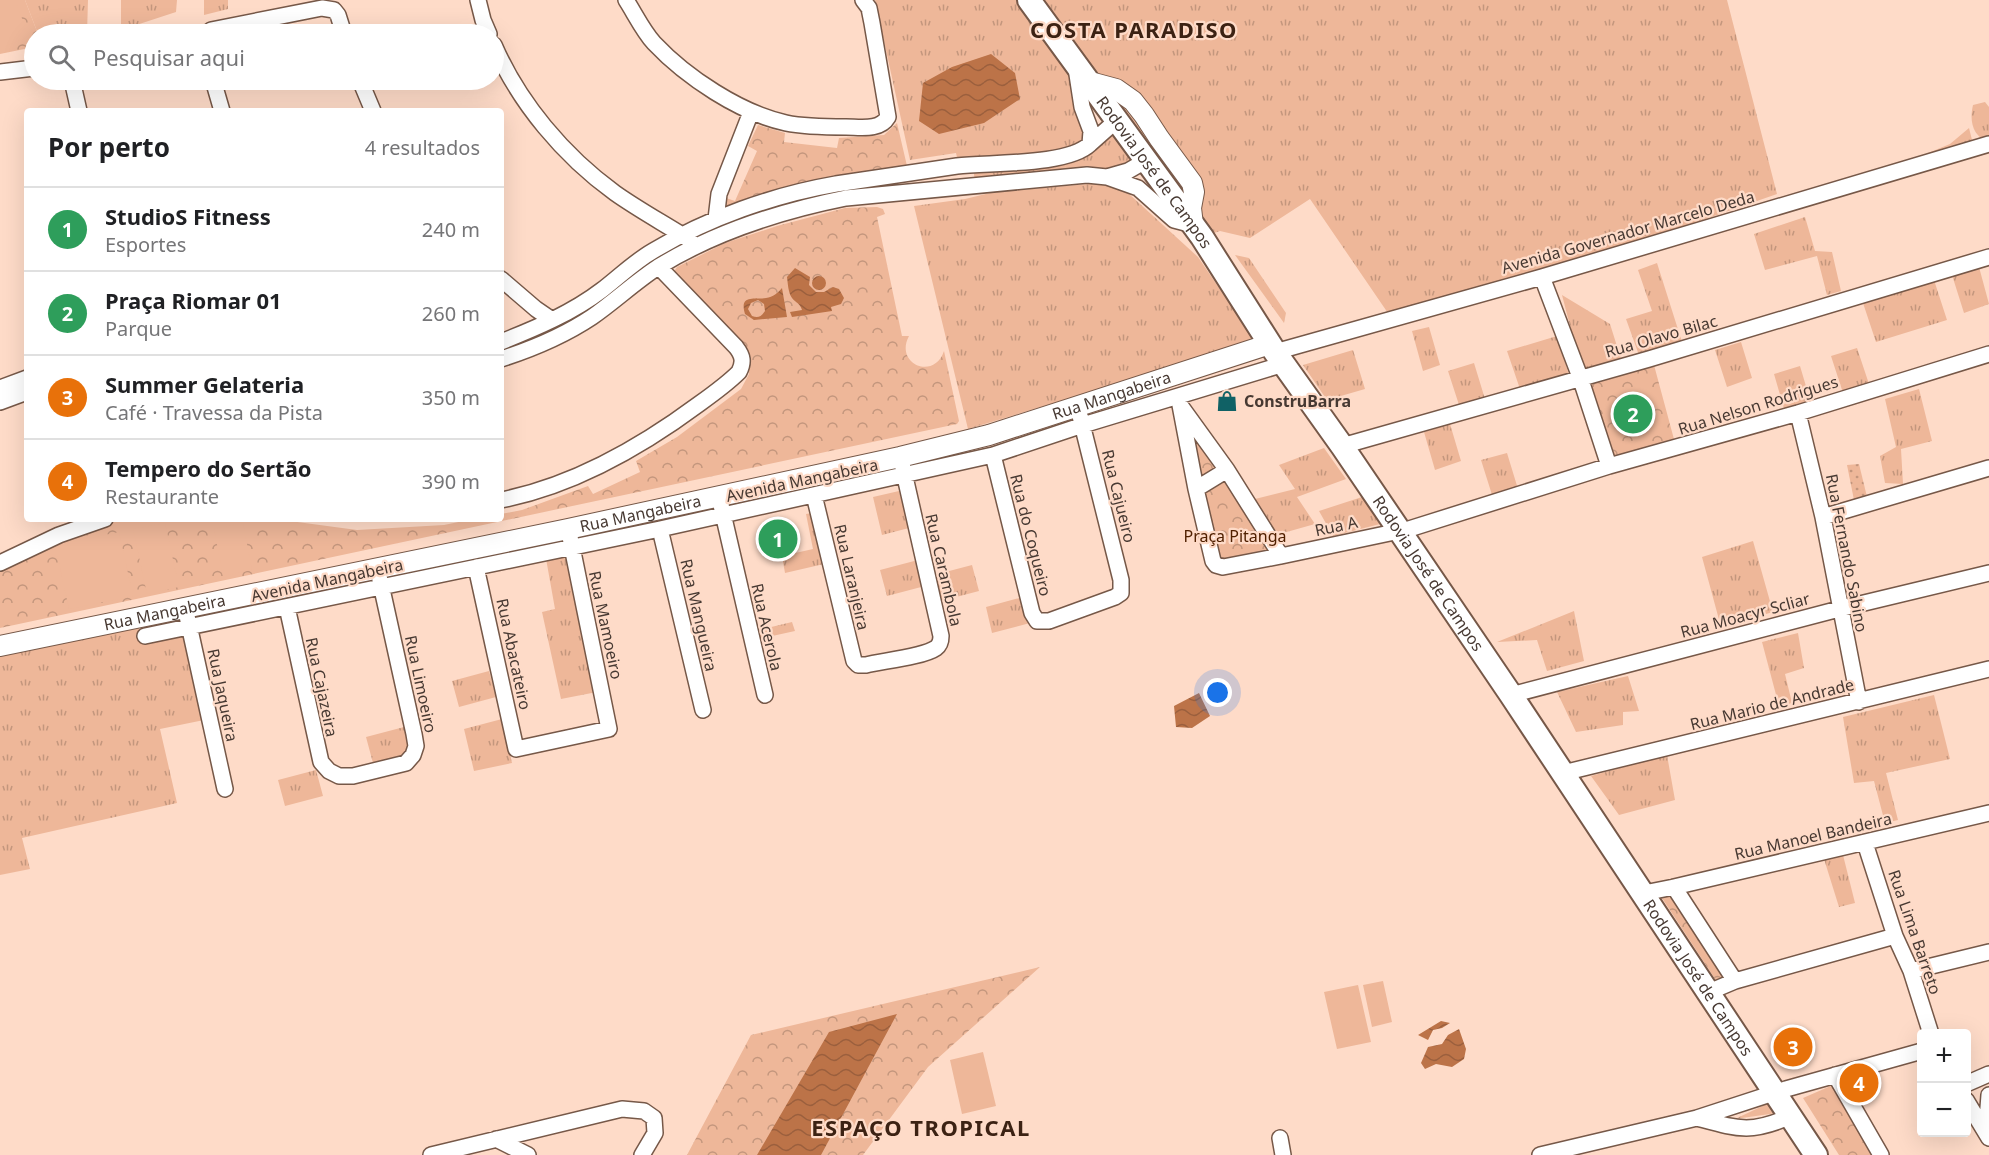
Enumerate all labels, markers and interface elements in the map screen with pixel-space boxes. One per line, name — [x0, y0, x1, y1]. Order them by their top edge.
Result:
district label: COSTA PARADISO — [1030, 14, 1238, 44]
search box — [24, 24, 504, 90]
icon: search — [45, 41, 78, 74]
text: Pesquisar aqui — [93, 42, 245, 72]
street label: Rodovia José de Campos — [1092, 91, 1217, 252]
text: Por perto — [48, 129, 170, 165]
text: 4 resultados — [365, 134, 480, 161]
street label: Avenida Governador Marcelo Deda — [1499, 185, 1757, 279]
text: StudioS Fitness — [105, 201, 271, 231]
text: 1 — [62, 216, 73, 243]
text: 240 m — [422, 216, 480, 243]
text: Esportes — [105, 231, 186, 258]
text: Praça Riomar 01 — [105, 285, 282, 315]
text: 2 — [62, 300, 73, 327]
text: 260 m — [422, 300, 480, 327]
street label: Rua Olavo Bilac — [1602, 309, 1720, 363]
text: Parque — [105, 315, 172, 342]
street label: Rua Mangabeira — [1049, 366, 1174, 425]
text: Summer Gelateria — [105, 369, 304, 399]
street label: Rua Nelson Rodrigues — [1675, 370, 1841, 440]
text: 3 — [62, 384, 73, 411]
text: 350 m — [422, 384, 480, 411]
shop icon: ConstruBarra — [1215, 389, 1239, 413]
place label: ConstruBarra — [1244, 390, 1351, 412]
pin: 2 — [1614, 392, 1652, 436]
text: Café · Travessa da Pista — [105, 399, 323, 426]
street label: Rua Cajueiro — [1097, 447, 1141, 545]
text: Tempero do Sertão — [105, 453, 312, 483]
street label: Avenida Mangabeira — [724, 453, 880, 507]
text: 4 — [62, 468, 73, 495]
text: 390 m — [422, 468, 480, 495]
street label: Rua do Coqueiro — [1005, 472, 1057, 598]
street label: Rua Fernando Sabino — [1821, 472, 1873, 634]
text: Restaurante — [105, 483, 219, 510]
street label: Rua Mangabeira — [578, 489, 703, 537]
street label: Rodovia José de Campos — [1368, 491, 1489, 655]
street label: Rua A — [1313, 511, 1360, 541]
street label: Rua Carambola — [920, 512, 968, 628]
pin: 1 — [758, 516, 798, 562]
street label: Rua Laranjeira — [829, 522, 875, 632]
park label: Praça Pitanga — [1183, 525, 1287, 547]
street label: Avenida Mangabeira — [249, 553, 405, 607]
street label: Rua Mangueira — [675, 557, 723, 673]
street label: Rua Mamoeiro — [584, 569, 628, 681]
street label: Rua Acerola — [746, 581, 788, 673]
street label: Rua Moacyr Scliar — [1678, 587, 1812, 643]
street label: Rua Mangabeira — [102, 589, 227, 635]
street label: Rua Abacateiro — [491, 596, 537, 712]
street label: Rua Limoeiro — [400, 633, 442, 735]
street label: Rua Cajazeira — [301, 635, 343, 739]
street label: Rua Jaqueira — [202, 647, 244, 743]
street label: Rua Mario de Andrade — [1688, 673, 1856, 735]
your location — [1203, 678, 1232, 707]
street label: Rua Manoel Bandeira — [1732, 807, 1894, 865]
street label: Rua Lima Barreto — [1883, 867, 1947, 997]
street label: Rodovia José de Campos — [1638, 895, 1758, 1060]
pin: 3 — [1774, 1024, 1812, 1070]
map controls — [1917, 1029, 1971, 1137]
button: + — [1917, 1029, 1971, 1083]
pin: 4 — [1840, 1060, 1878, 1106]
button: − — [1917, 1083, 1971, 1137]
district label: ESPAÇO TROPICAL — [811, 1112, 1031, 1142]

